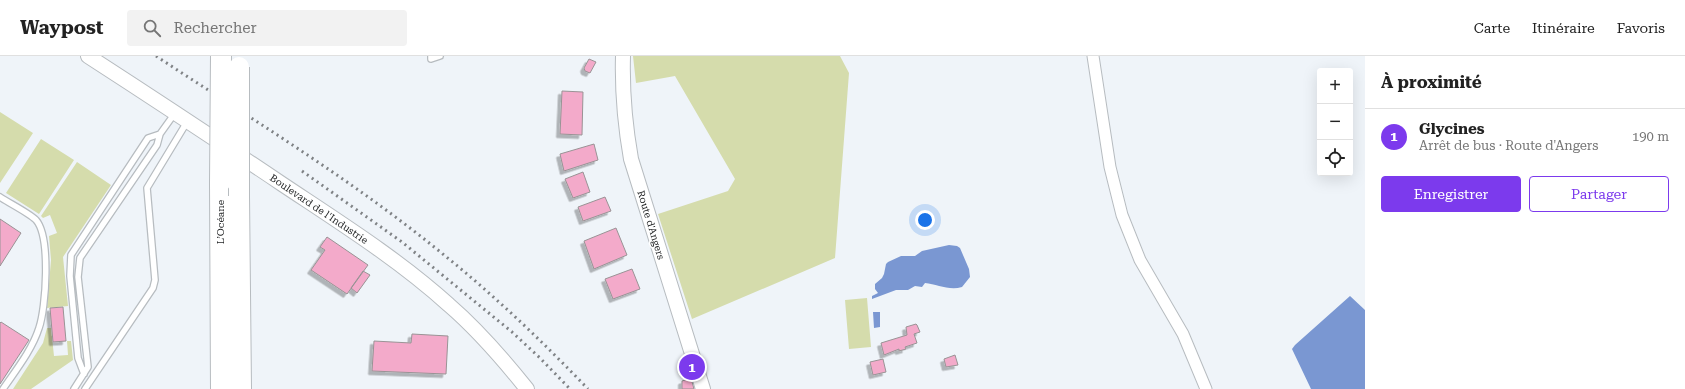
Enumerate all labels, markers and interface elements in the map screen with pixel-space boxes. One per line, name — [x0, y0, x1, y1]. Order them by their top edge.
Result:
search box — [127, 10, 407, 46]
text: Waypost — [20, 16, 103, 39]
icon: search — [141, 17, 163, 39]
text: Rechercher — [173, 19, 257, 37]
text: Carte — [1474, 20, 1510, 36]
text: Itinéraire — [1532, 20, 1595, 36]
text: Favoris — [1617, 20, 1665, 36]
map controls — [1317, 68, 1353, 176]
button: + — [1317, 68, 1353, 104]
text: À proximité — [1381, 72, 1482, 92]
button: − — [1317, 104, 1353, 140]
text: Glycines — [1419, 120, 1485, 138]
text: 1 — [1390, 129, 1398, 144]
text: 190 m — [1632, 129, 1669, 144]
text: Arrêt de bus · Route d'Angers — [1419, 138, 1598, 153]
button: locate — [1317, 140, 1353, 176]
street label: Boulevard de l'Industrie — [268, 172, 370, 246]
button: Enregistrer — [1381, 176, 1521, 212]
button: Partager — [1529, 176, 1669, 212]
street label: Route d'Angers — [635, 189, 667, 261]
street label: L’Océane — [215, 199, 226, 244]
your location — [915, 210, 935, 230]
pin: 1 — [679, 352, 705, 382]

